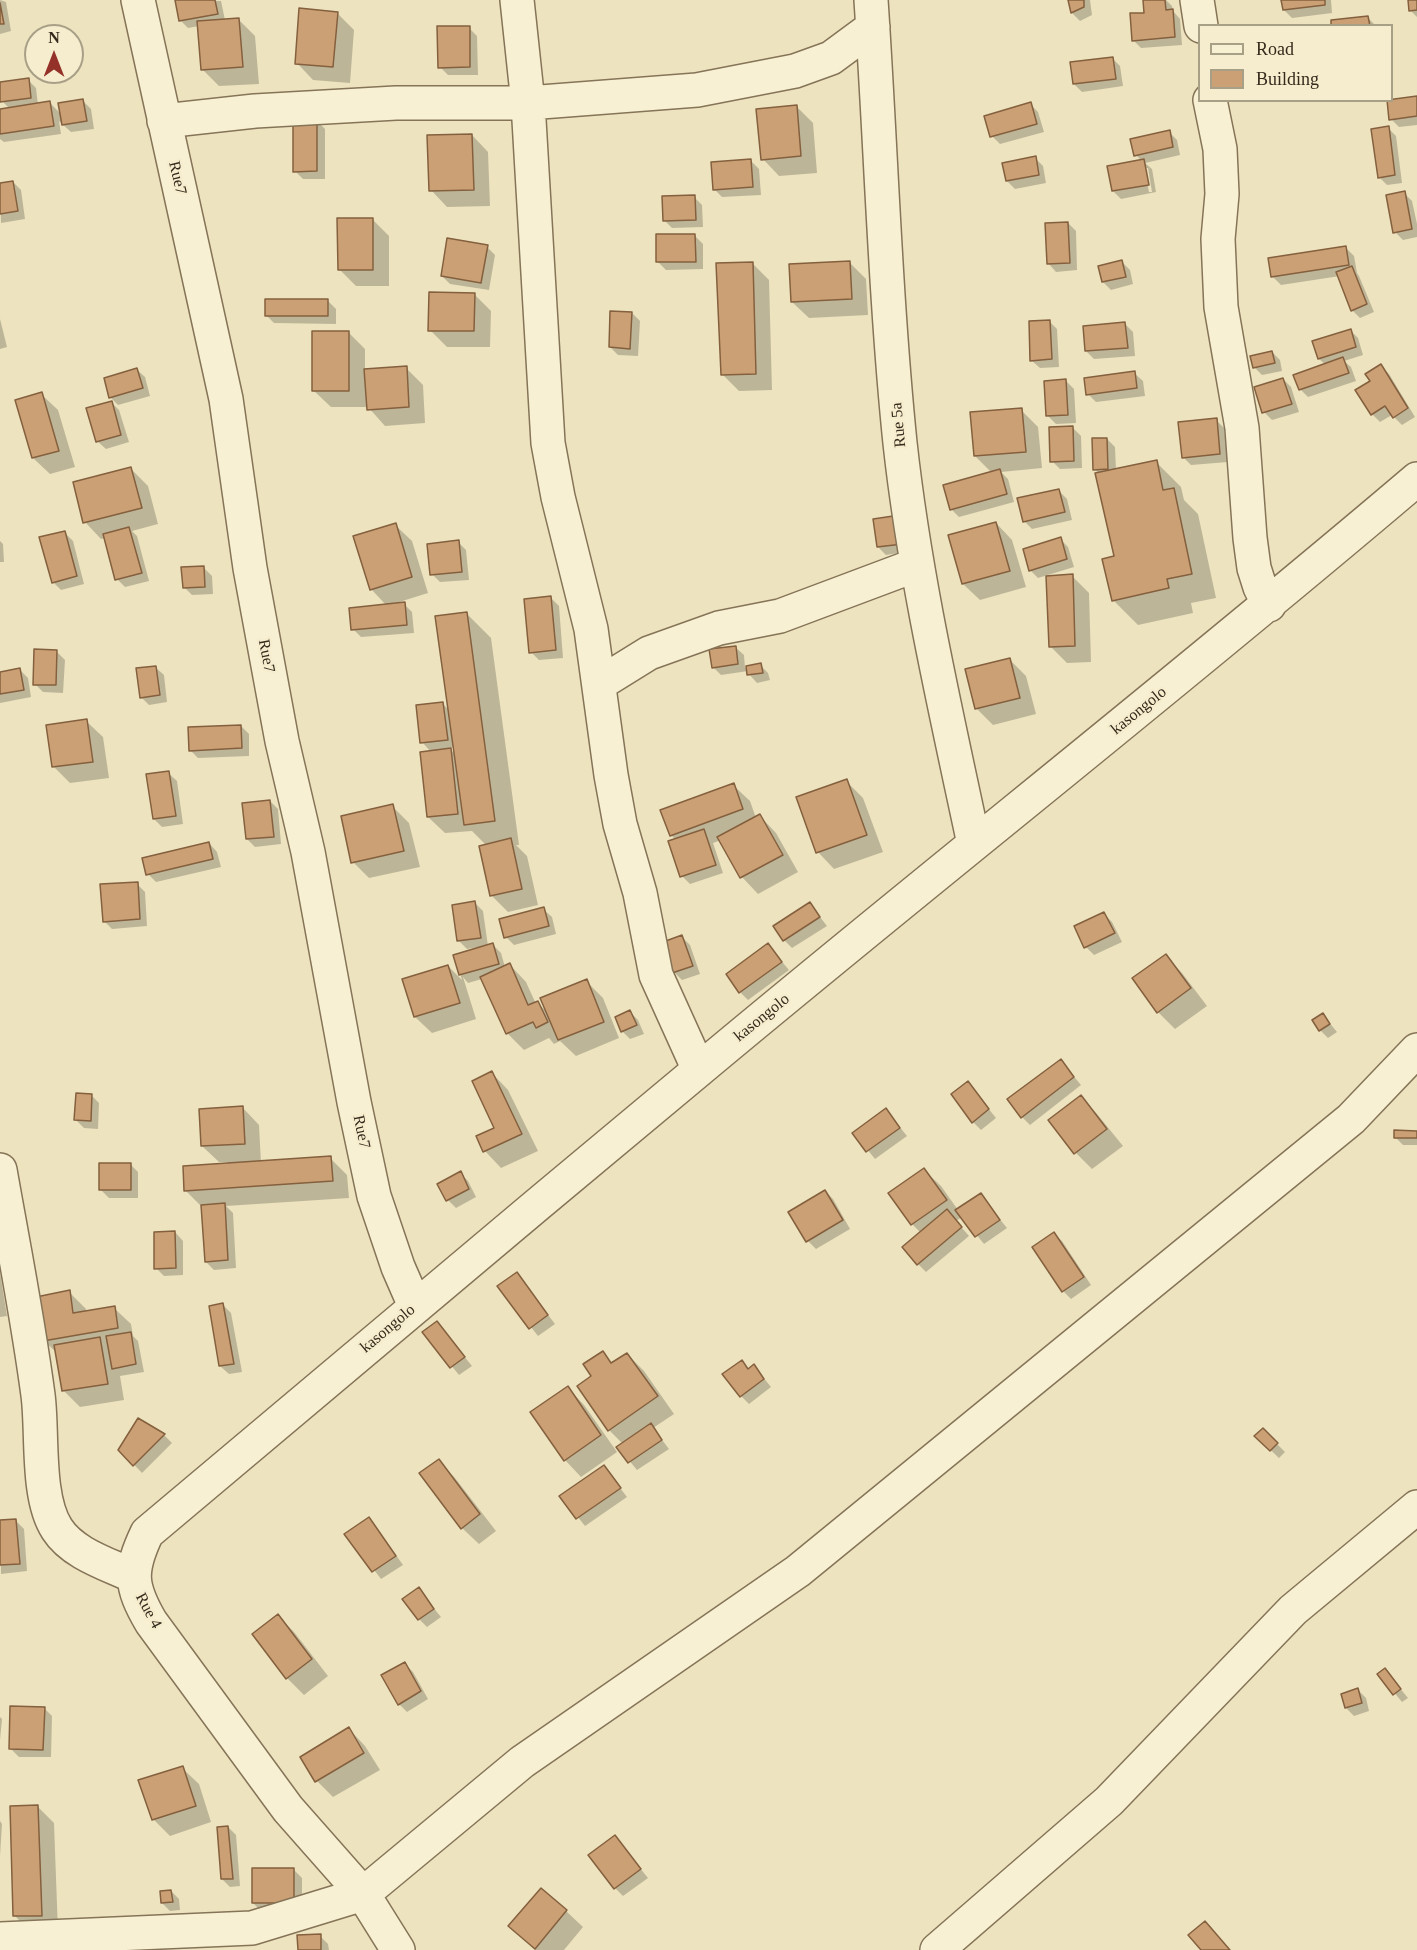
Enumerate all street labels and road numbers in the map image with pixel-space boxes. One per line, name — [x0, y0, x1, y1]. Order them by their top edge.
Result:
street label: Rue7 — [164, 159, 190, 197]
street label: Rue 5a — [887, 402, 911, 448]
street label: Rue7 — [253, 638, 279, 674]
street label: kasongolo — [1107, 683, 1171, 739]
street label: kasongolo — [730, 990, 794, 1046]
street label: Rue7 — [348, 1113, 374, 1151]
street label: kasongolo — [357, 1301, 419, 1357]
street label: Rue 4 — [131, 1590, 165, 1632]

